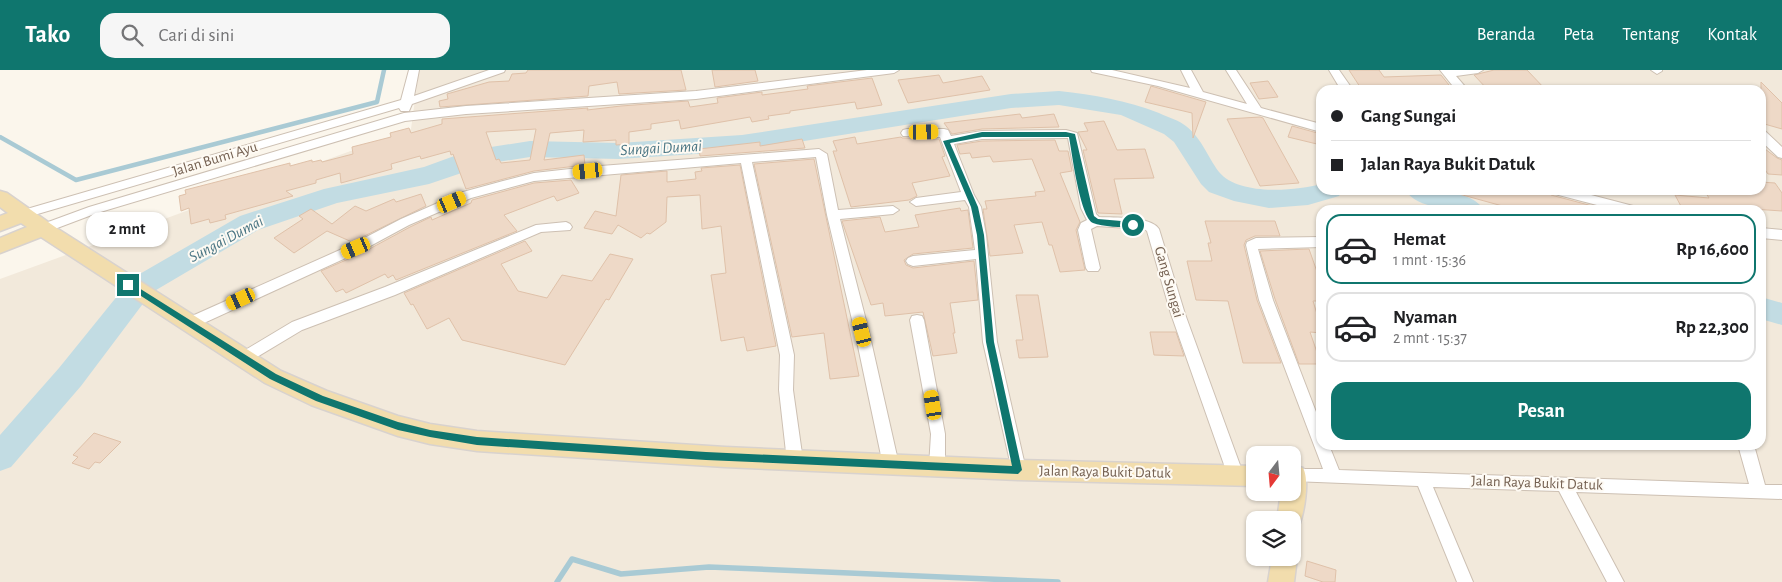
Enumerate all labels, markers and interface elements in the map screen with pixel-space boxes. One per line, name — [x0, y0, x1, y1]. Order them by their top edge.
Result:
search box — [100, 13, 450, 58]
icon: search — [118, 21, 146, 49]
text: Tako — [25, 23, 70, 47]
text: Cari di sini — [158, 26, 234, 45]
text: Beranda — [1477, 26, 1535, 44]
text: Peta — [1563, 26, 1594, 44]
text: Tentang — [1622, 26, 1679, 44]
text: Kontak — [1707, 26, 1757, 44]
text: Gang Sungai — [1361, 107, 1456, 126]
car — [908, 124, 939, 140]
water label: Sungai Dumai — [620, 138, 703, 158]
street label: Jalan Bumi Ayu — [171, 139, 260, 179]
text: Jalan Raya Bukit Datuk — [1361, 155, 1535, 174]
car — [572, 162, 603, 180]
car — [435, 189, 468, 215]
callout: 2 mnt — [87, 212, 169, 248]
water label: Sungai Dumai — [186, 213, 266, 265]
route start — [1122, 214, 1144, 236]
text: 2 mnt — [109, 221, 145, 237]
icon: car — [1333, 227, 1378, 272]
text: Hemat — [1393, 230, 1446, 249]
car — [339, 235, 372, 261]
text: Rp 16,600 — [1676, 240, 1749, 259]
street label: Gang Sungai — [1152, 245, 1186, 319]
text: 1 mnt · 15:36 — [1393, 252, 1466, 268]
route end — [117, 274, 139, 296]
car — [224, 286, 257, 312]
icon: car — [1333, 305, 1378, 350]
text: Nyaman — [1393, 308, 1457, 327]
car — [851, 316, 872, 348]
text: Rp 22,300 — [1675, 318, 1749, 337]
text: 2 mnt · 15:37 — [1393, 330, 1467, 346]
button: Pesan — [1331, 382, 1751, 440]
car — [923, 389, 942, 421]
north arrow — [1246, 446, 1301, 501]
map controls — [1246, 446, 1301, 566]
street label: Jalan Raya Bukit Datuk — [1039, 463, 1171, 481]
street label: Jalan Raya Bukit Datuk — [1471, 473, 1603, 493]
button: layers — [1246, 511, 1301, 566]

